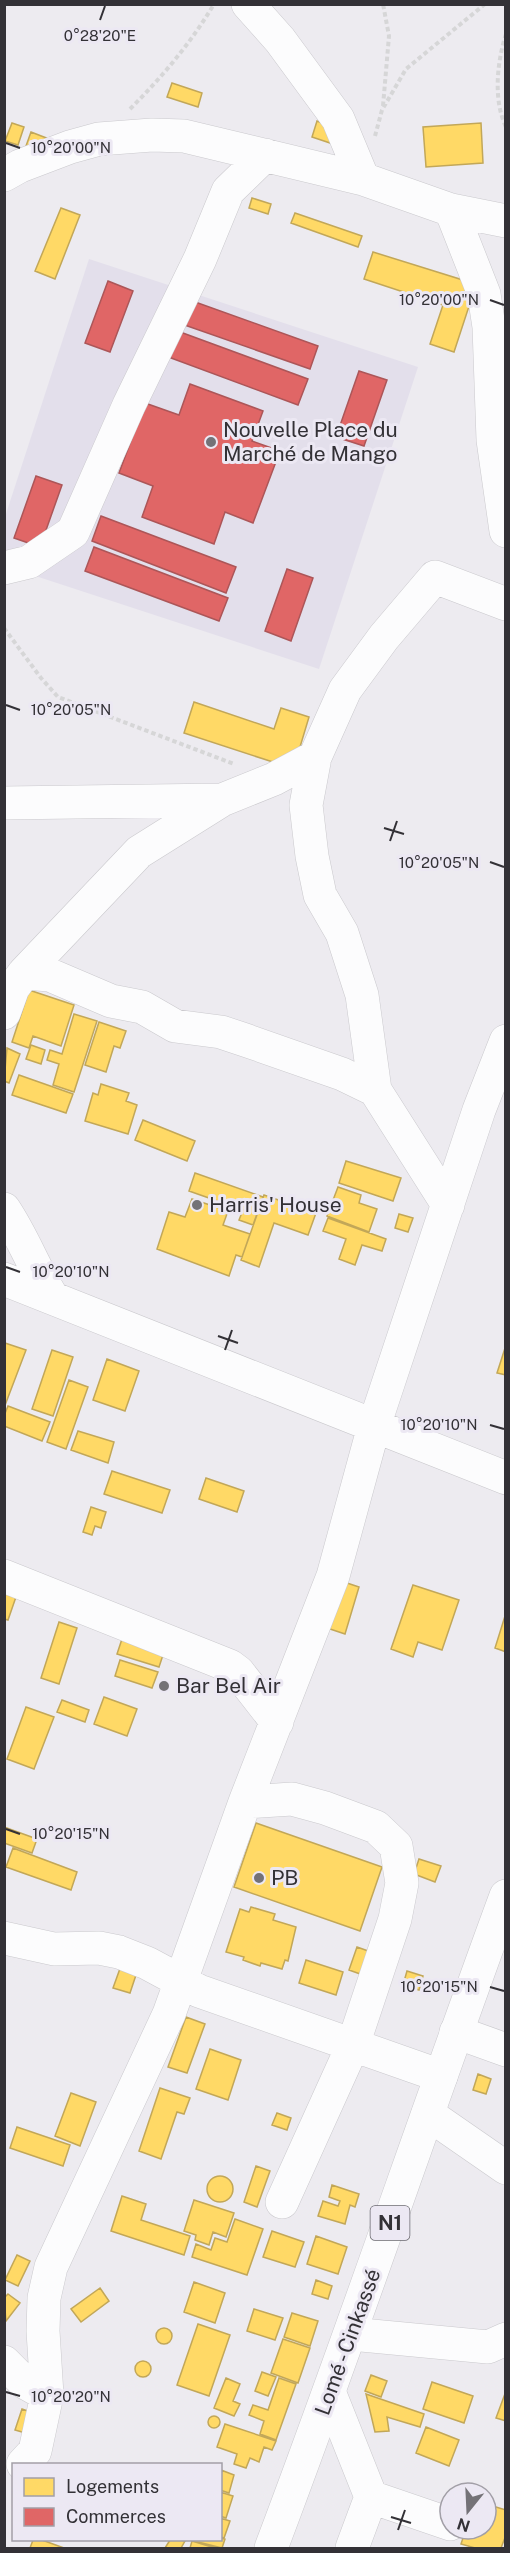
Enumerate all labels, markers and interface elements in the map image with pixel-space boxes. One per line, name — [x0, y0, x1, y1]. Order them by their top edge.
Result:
text: 0°28'20"E — [64, 27, 136, 44]
text: 10°20'00"N — [31, 139, 111, 156]
text: 10°20'00"N — [399, 291, 479, 308]
place label: Nouvelle Place du Marché de Mango — [223, 417, 398, 466]
marker: Nouvelle Place du Marché de Mango — [204, 435, 218, 449]
text: 10°20'05"N — [31, 701, 111, 718]
text: 10°20'05"N — [399, 854, 479, 871]
place label: Harris' House — [209, 1192, 342, 1217]
marker: Harris' House — [190, 1198, 204, 1212]
text: 10°20'10"N — [32, 1263, 110, 1280]
text: 10°20'10"N — [400, 1416, 478, 1433]
place label: Bar Bel Air — [176, 1673, 281, 1698]
marker: Bar Bel Air — [157, 1679, 171, 1693]
text: 10°20'15"N — [32, 1825, 110, 1842]
place label: PB — [271, 1865, 298, 1890]
marker: PB — [252, 1871, 266, 1885]
text: 10°20'15"N — [400, 1978, 478, 1995]
road number: N1 — [370, 2206, 410, 2240]
street label: Lomé - Cinkassé — [309, 2265, 386, 2418]
text: 10°20'20"N — [31, 2388, 111, 2405]
legend — [12, 2463, 222, 2541]
text: Logements — [66, 2476, 159, 2497]
north arrow — [438, 2481, 498, 2541]
text: Commerces — [66, 2506, 166, 2527]
text: N — [455, 2514, 472, 2536]

